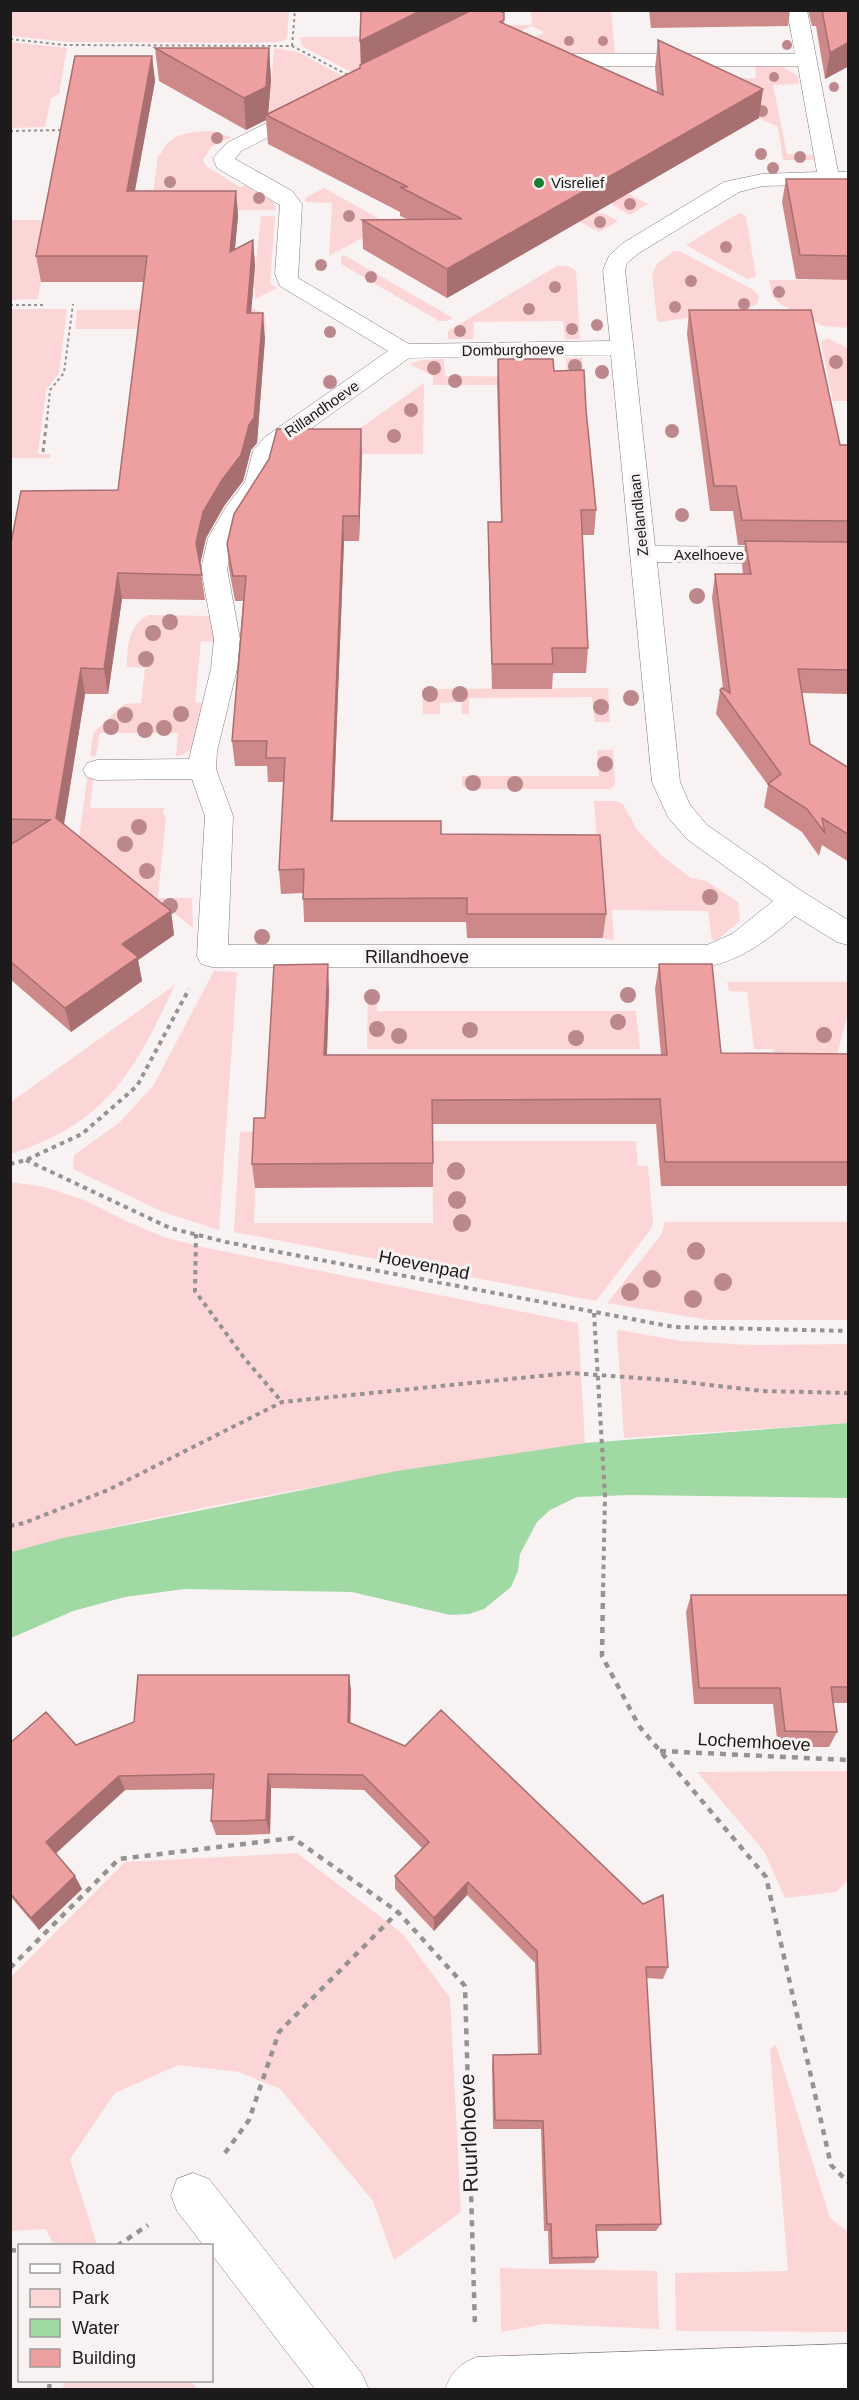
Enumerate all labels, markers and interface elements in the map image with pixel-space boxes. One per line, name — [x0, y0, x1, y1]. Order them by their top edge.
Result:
place label: Visrelief — [551, 174, 605, 191]
marker: Visrelief — [532, 176, 546, 190]
street label: Domburghoeve — [462, 340, 564, 359]
street label: Rillandhoeve — [281, 377, 362, 440]
street label: Zeelandlaan — [626, 473, 651, 557]
street label: Axelhoeve — [674, 546, 744, 563]
street label: Rillandhoeve — [365, 947, 469, 967]
street label: Hoevenpad — [377, 1246, 471, 1284]
street label: Lochemhoeve — [697, 1729, 811, 1755]
street label: Ruurlohoeve — [455, 2073, 482, 2193]
legend — [18, 2244, 213, 2382]
text: Road — [72, 2258, 115, 2278]
text: Park — [72, 2288, 110, 2308]
text: Water — [72, 2318, 119, 2338]
text: Building — [72, 2348, 136, 2368]

